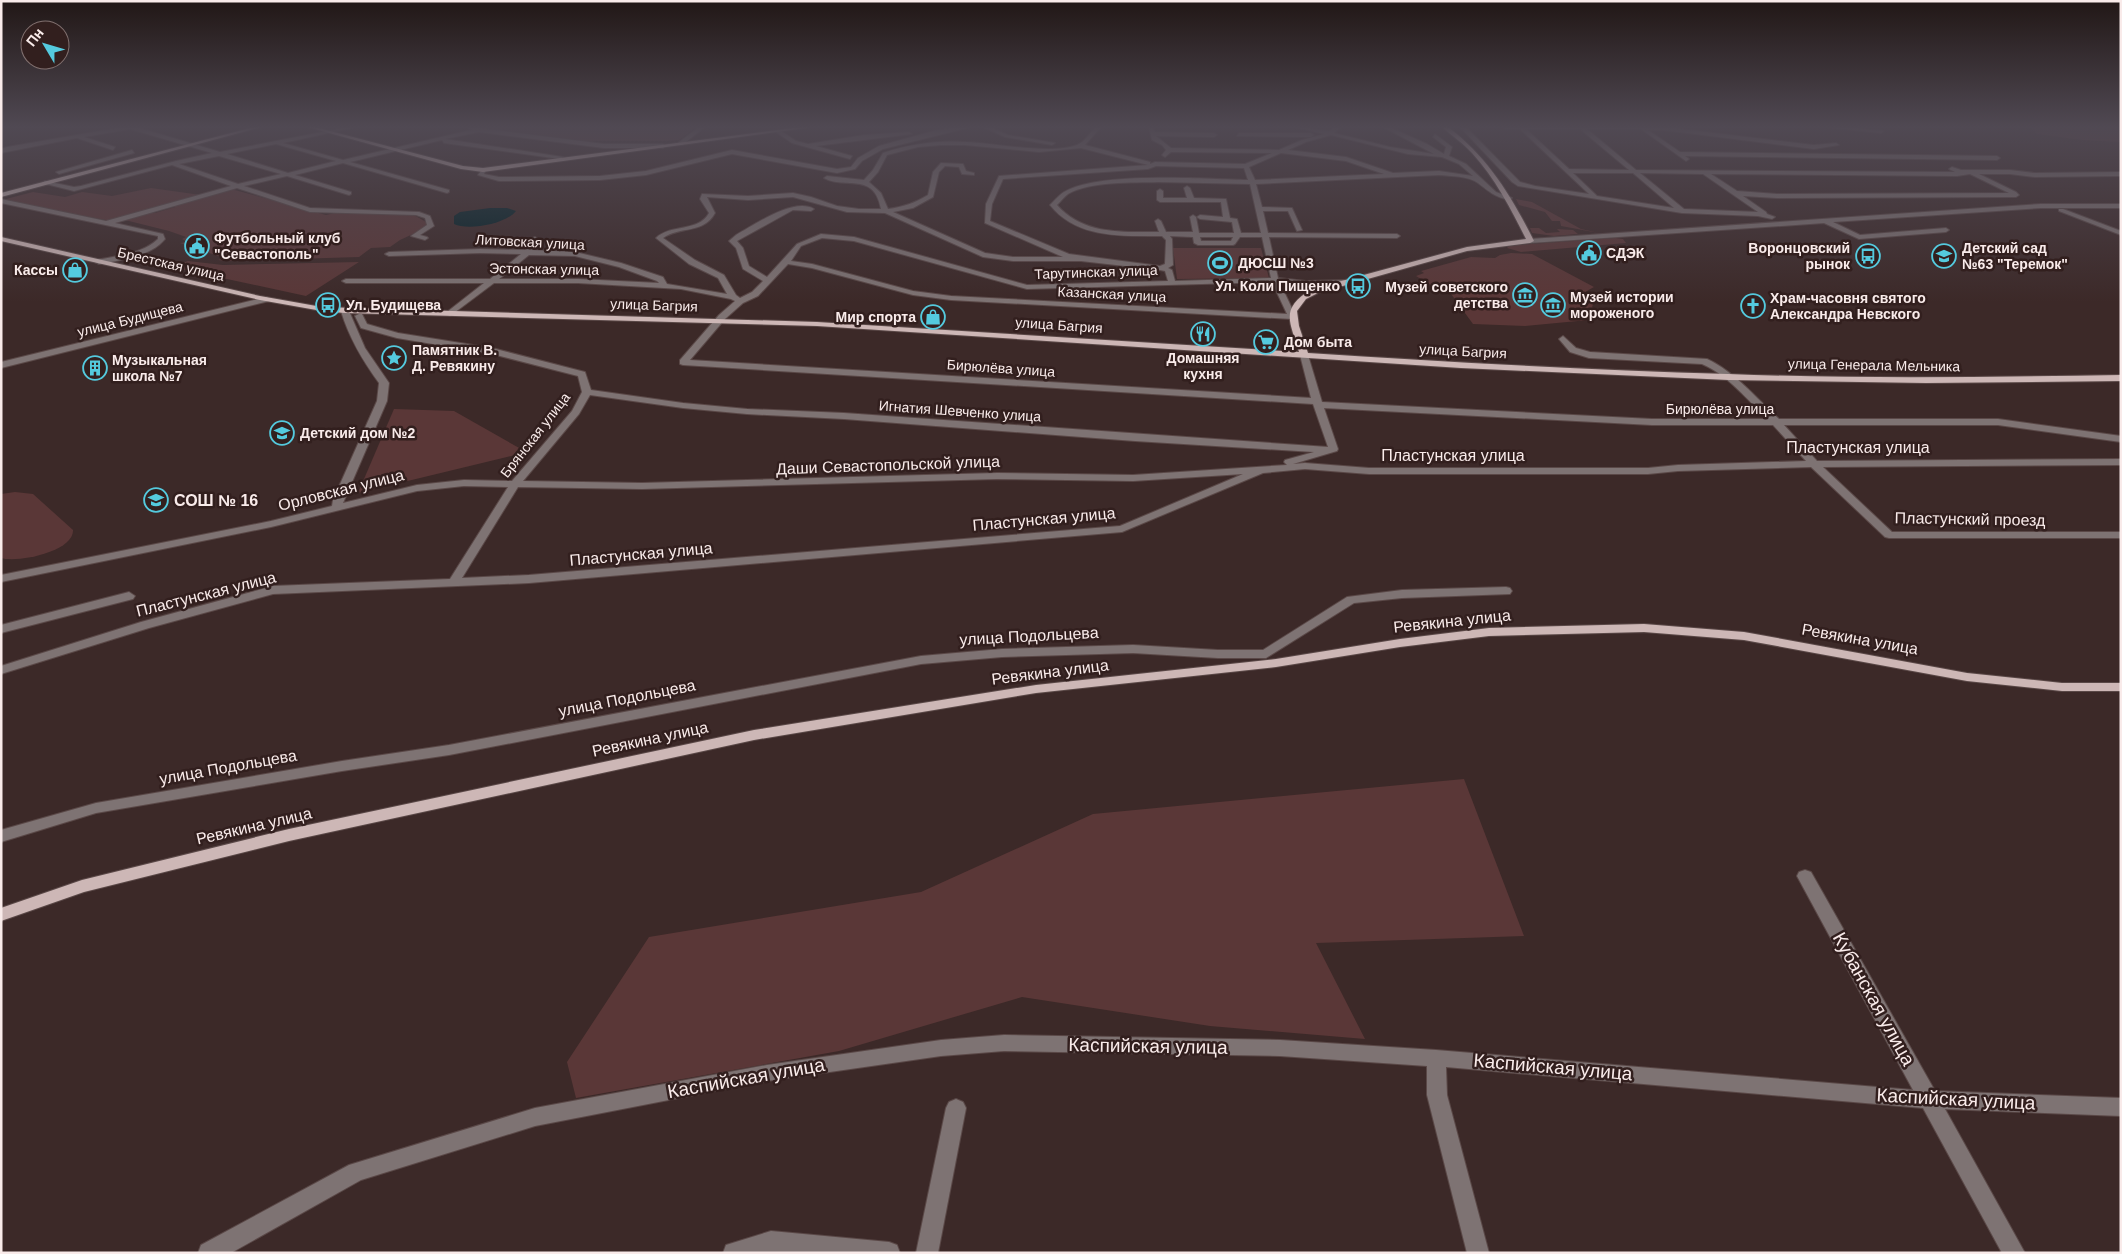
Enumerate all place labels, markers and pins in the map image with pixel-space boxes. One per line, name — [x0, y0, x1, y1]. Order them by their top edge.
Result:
place label: Футбольный клуб "Севастополь" — [214, 230, 341, 262]
public building icon: Футбольный клуб "Севастополь" — [184, 233, 210, 259]
public building icon: СДЭК — [1576, 240, 1602, 266]
place label: Воронцовский рынок — [1748, 240, 1851, 272]
place label: Детский сад №63 "Теремок" — [1962, 240, 2068, 272]
bus stop icon: Воронцовский рынок — [1855, 243, 1881, 269]
school or university icon: Детский сад №63 "Теремок" — [1931, 243, 1957, 269]
place label: СДЭК — [1606, 245, 1645, 261]
sports icon: ДЮСШ №3 — [1207, 250, 1233, 276]
place label: ДЮСШ №3 — [1238, 255, 1314, 271]
shop icon: Кассы — [62, 257, 88, 283]
place label: Кассы — [14, 262, 58, 278]
bus stop icon: Ул. Коли Пищенко — [1345, 273, 1371, 299]
place label: Ул. Коли Пищенко — [1215, 278, 1340, 294]
place label: Музей советского детства — [1385, 279, 1508, 311]
museum icon: Музей советского детства — [1512, 282, 1538, 308]
place label: Музей истории мороженого — [1570, 289, 1674, 321]
place label: Храм-часовня святого Александра Невского — [1770, 290, 1926, 322]
bus stop icon: Ул. Будищева — [315, 292, 341, 318]
museum icon: Музей истории мороженого — [1540, 292, 1566, 318]
church icon: Храм-часовня святого Александра Невского — [1740, 293, 1766, 319]
place label: Ул. Будищева — [346, 297, 441, 313]
shop icon: Мир спорта — [920, 304, 946, 330]
place label: Мир спорта — [835, 309, 916, 325]
restaurant icon: Домашняя кухня — [1190, 321, 1216, 347]
supermarket icon: Дом быта — [1253, 329, 1279, 355]
place label: Дом быта — [1284, 334, 1352, 350]
place label: Памятник В. Д. Ревякину — [412, 342, 497, 374]
place icon: Памятник В. Д. Ревякину — [381, 345, 407, 371]
place label: Домашняя кухня — [1167, 350, 1239, 382]
place label: Музыкальная школа №7 — [112, 352, 207, 384]
building icon: Музыкальная школа №7 — [82, 355, 108, 381]
school or university icon: Детский дом №2 — [269, 420, 295, 446]
place label: Детский дом №2 — [300, 425, 415, 441]
school or university icon: СОШ № 16 — [143, 487, 169, 513]
place label: СОШ № 16 — [174, 492, 258, 509]

